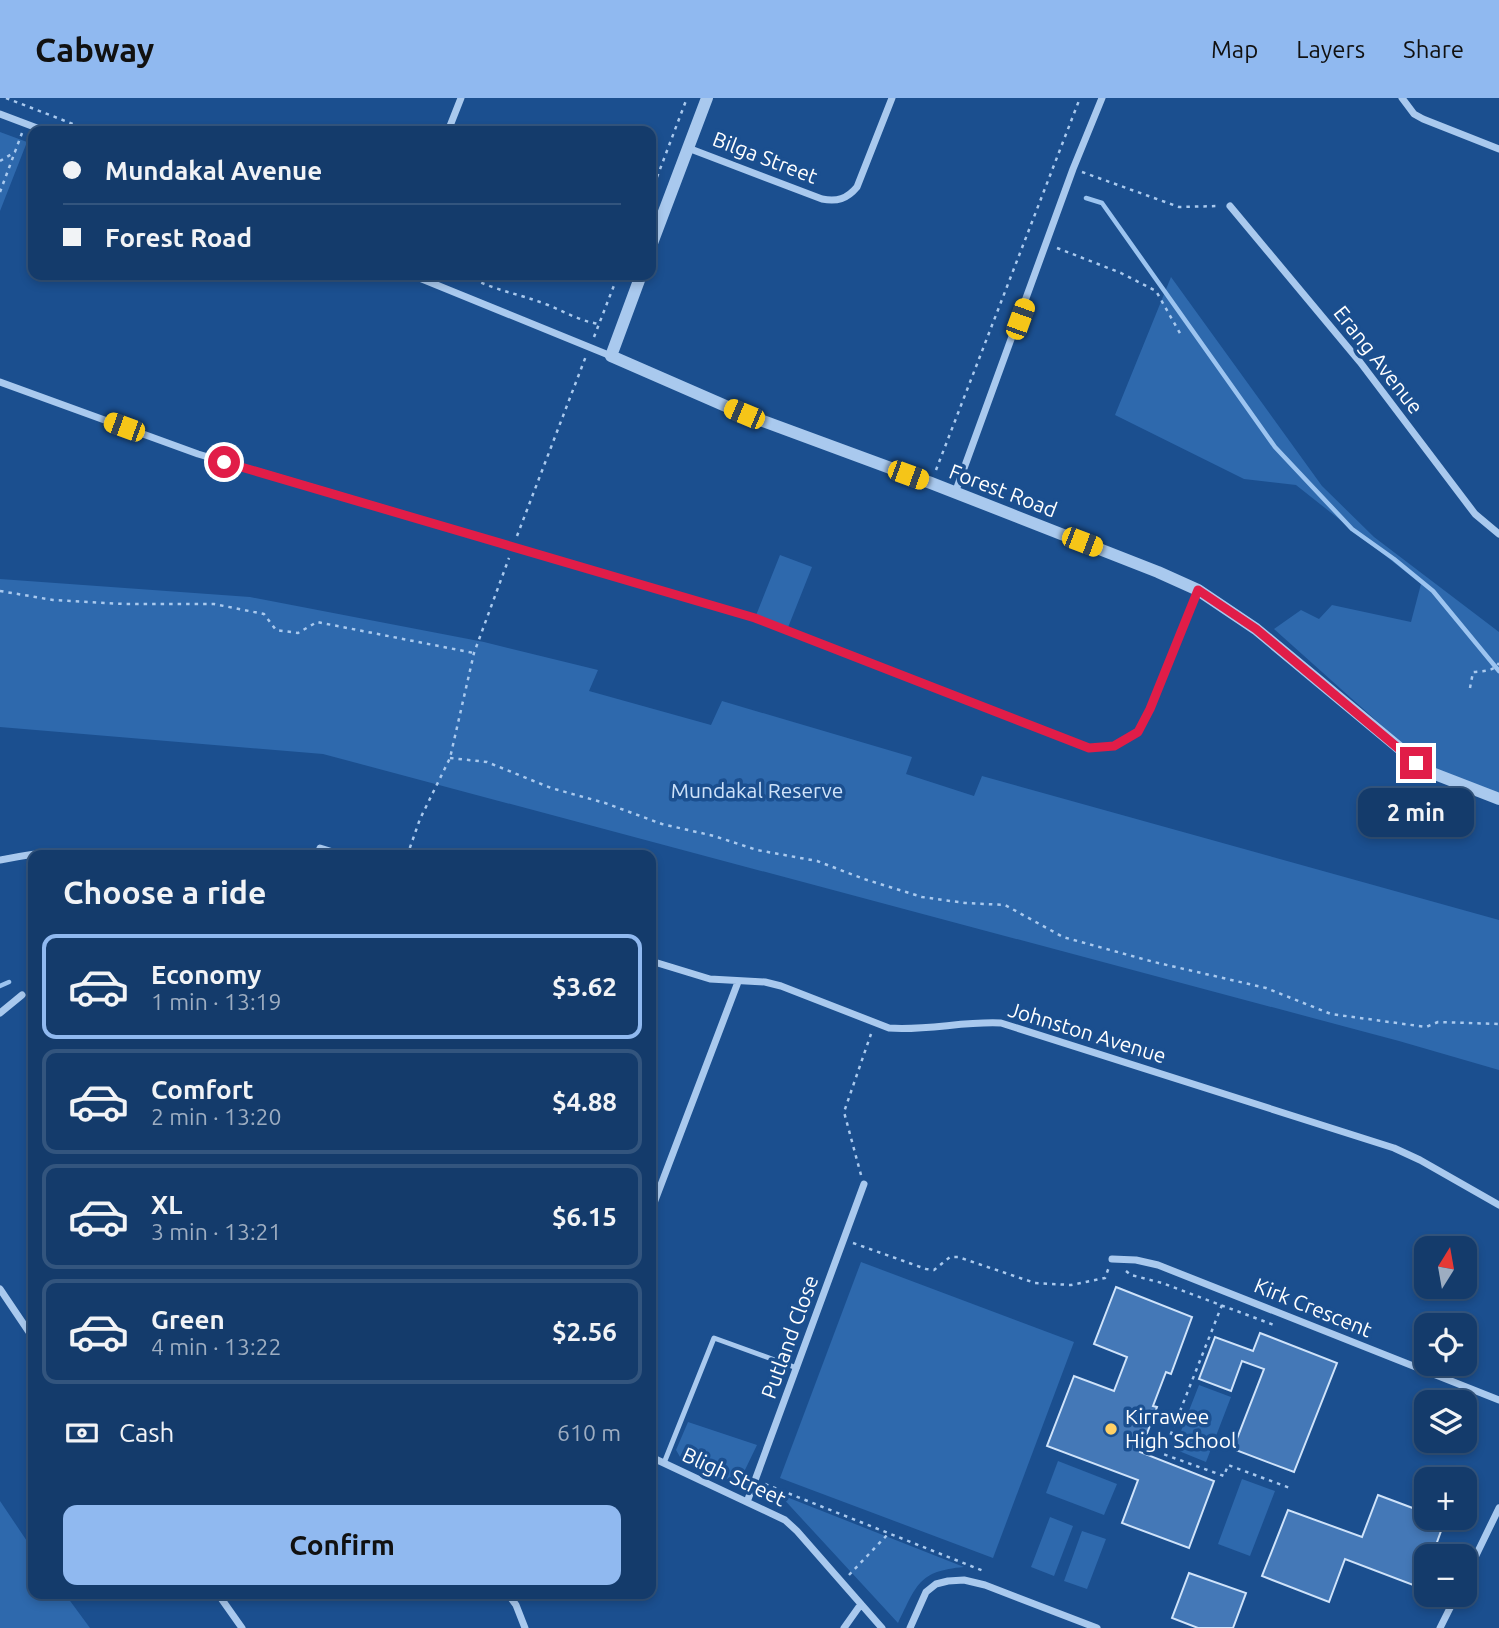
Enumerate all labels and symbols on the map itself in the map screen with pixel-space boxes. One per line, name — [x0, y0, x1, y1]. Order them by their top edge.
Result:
street label: Bilga Street — [710, 126, 821, 188]
car — [1003, 296, 1038, 342]
street label: Erang Avenue — [1329, 301, 1428, 418]
car — [721, 396, 768, 432]
car — [101, 410, 148, 444]
route start — [208, 446, 240, 478]
car — [885, 458, 932, 492]
street label: Forest Road — [946, 459, 1061, 522]
car — [1059, 525, 1106, 559]
route end — [1400, 747, 1432, 779]
park label: Mundakal Reserve — [671, 778, 843, 802]
callout: 2 min — [1358, 788, 1474, 836]
street label: Johnston Avenue — [1005, 997, 1169, 1067]
north arrow — [1414, 1236, 1477, 1298]
street label: Putland Close — [756, 1272, 822, 1402]
street label: Kirk Crescent — [1251, 1273, 1376, 1342]
place label: Kirrawee High School — [1125, 1404, 1236, 1452]
marker: Kirrawee High School — [1103, 1421, 1119, 1437]
street label: Bligh Street — [679, 1442, 790, 1511]

